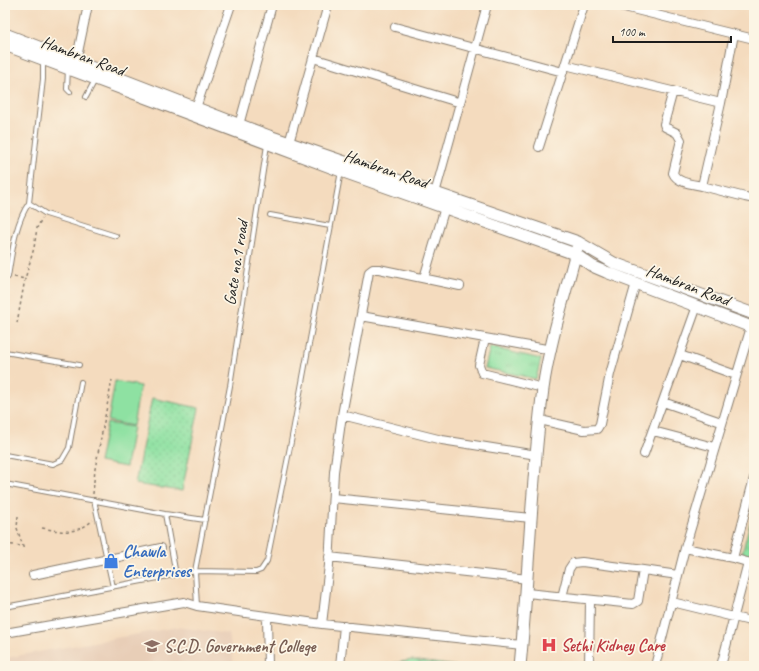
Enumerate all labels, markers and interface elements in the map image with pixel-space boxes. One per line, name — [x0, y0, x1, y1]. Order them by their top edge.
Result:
scale bar — [613, 18, 731, 44]
text: 100 m — [619, 24, 646, 40]
street label: Hambran Road — [38, 31, 131, 82]
street label: Hambran Road — [341, 145, 434, 194]
street label: Gate no.1 road — [219, 216, 254, 307]
street label: Hambran Road — [643, 259, 736, 312]
place label: Chawla Enterprises — [123, 541, 193, 582]
shop icon: Chawla Enterprises — [102, 552, 120, 570]
place label: Sethi Kidney Care — [561, 635, 666, 656]
place label: S.C.D. Government College — [164, 636, 317, 657]
hospital icon: Sethi Kidney Care — [540, 636, 558, 654]
school or university icon: S.C.D. Government College — [143, 637, 161, 655]

